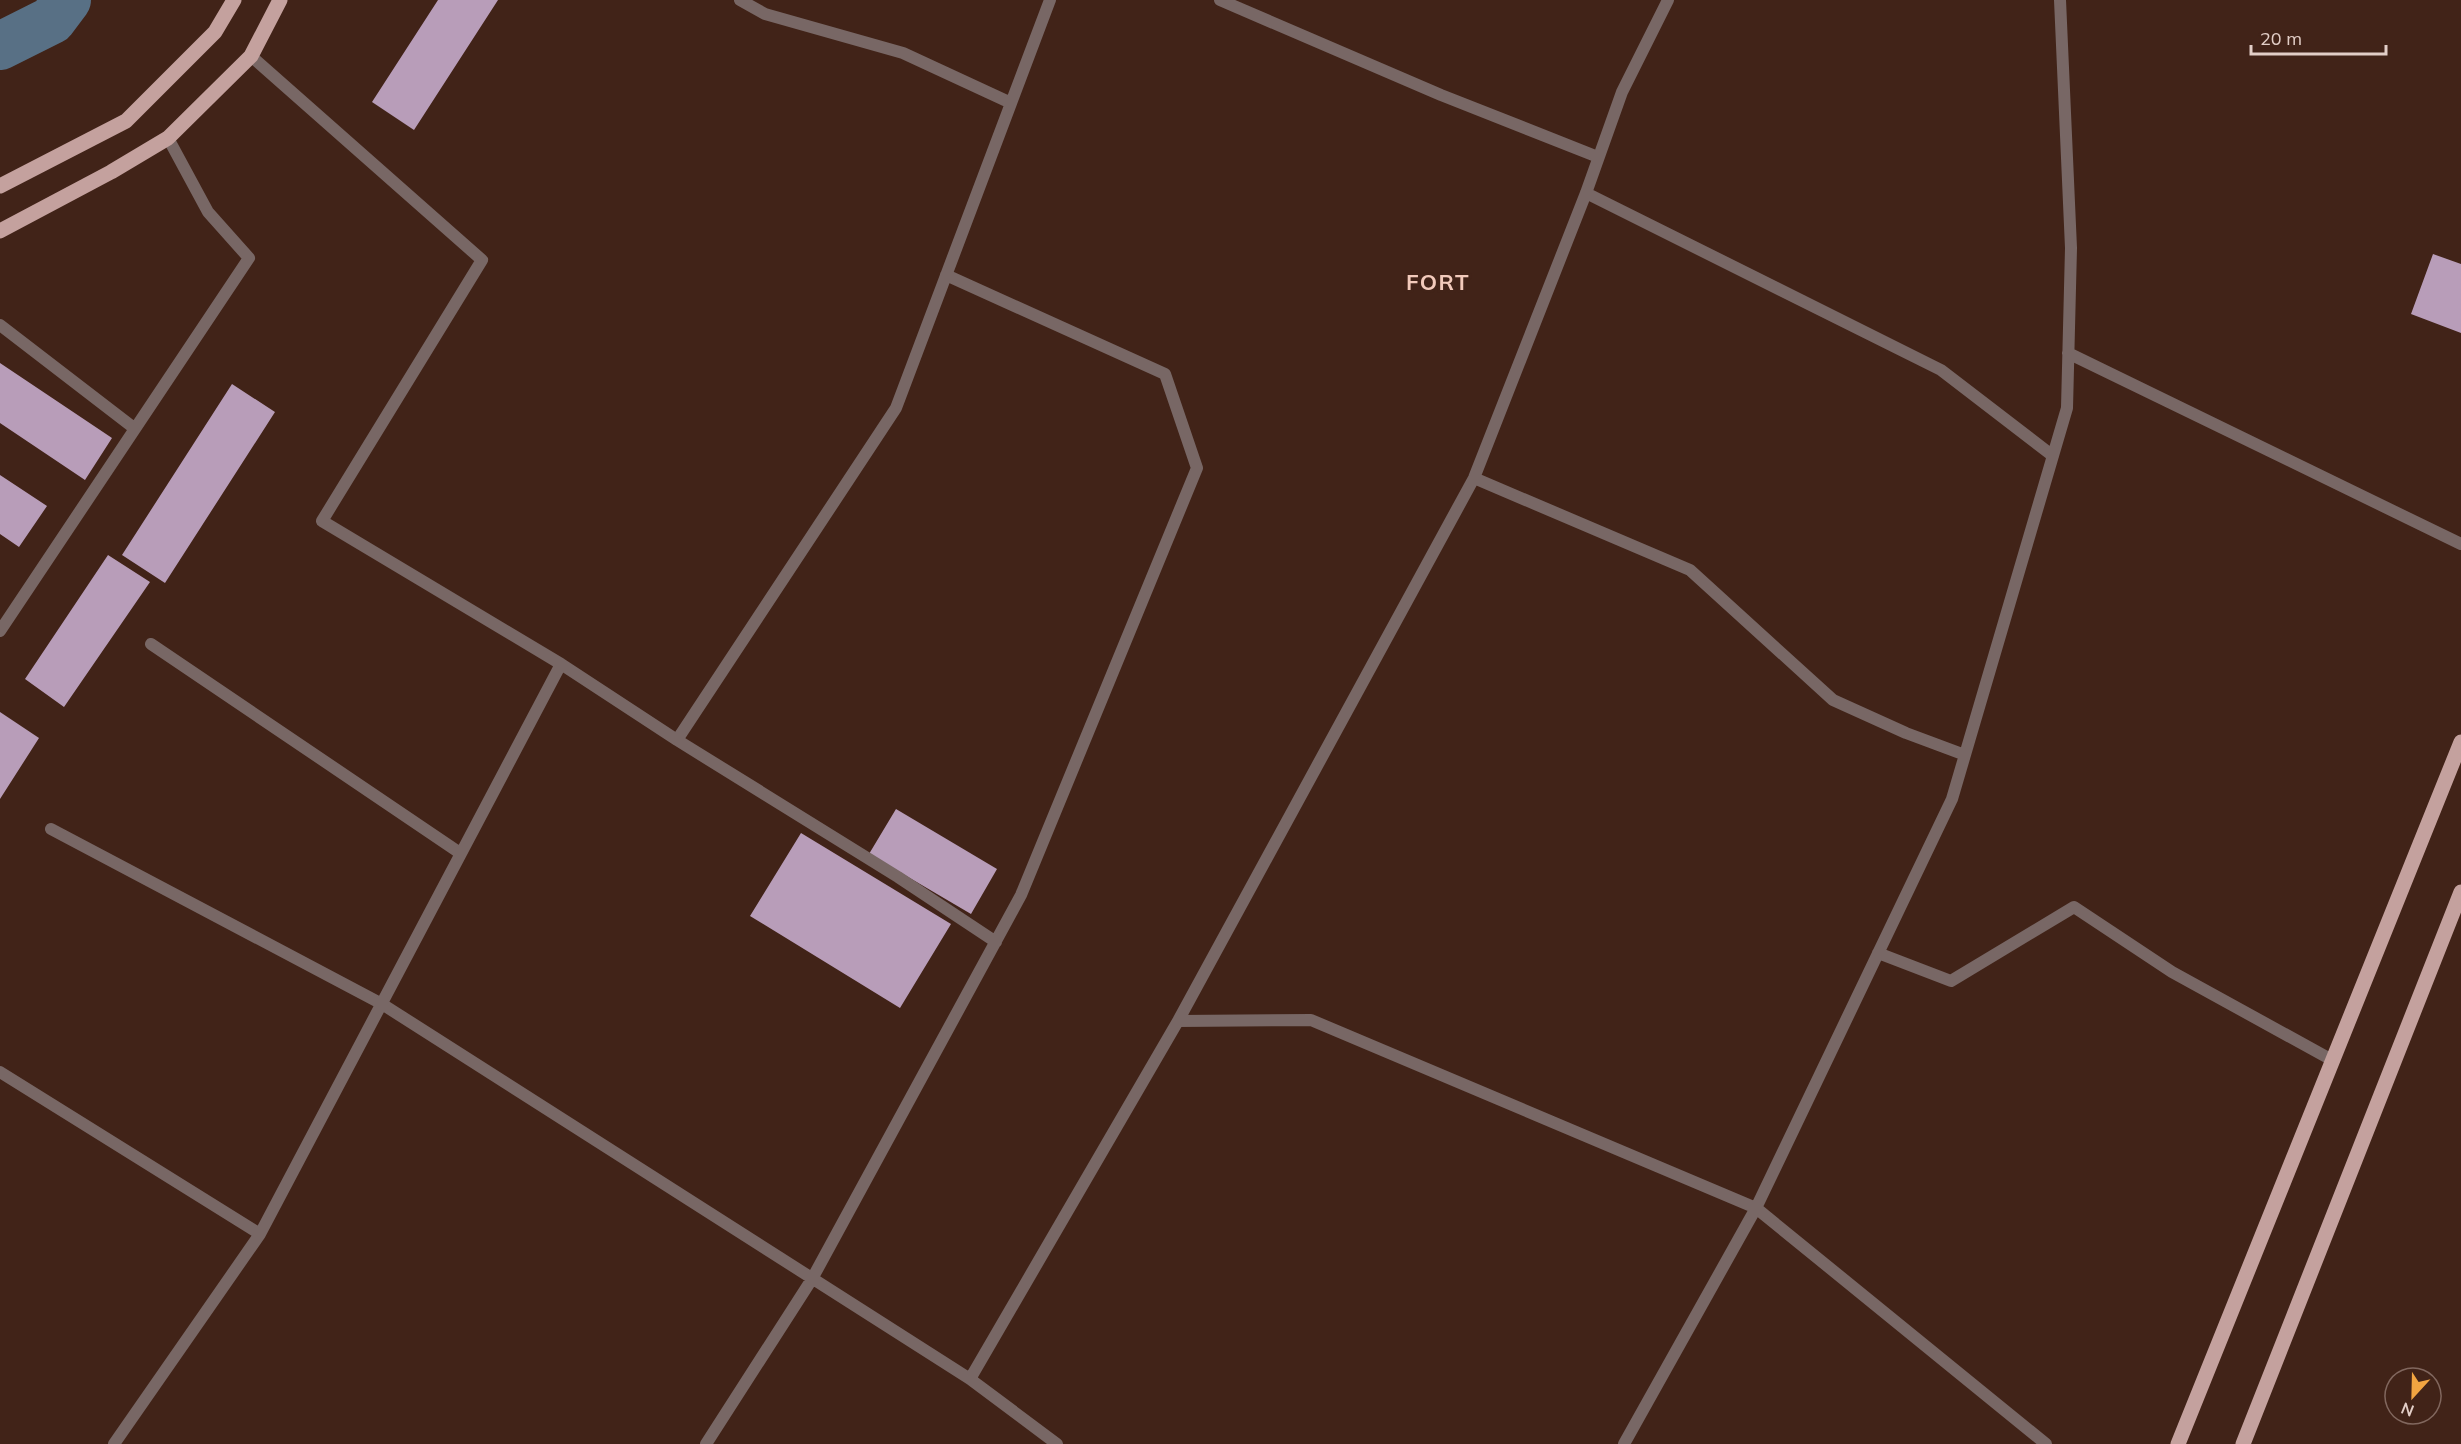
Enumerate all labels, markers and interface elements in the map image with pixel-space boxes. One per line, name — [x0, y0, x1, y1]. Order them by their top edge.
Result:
scale bar — [2251, 18, 2386, 56]
text: 20 m — [2260, 27, 2302, 50]
district label: FORT — [1406, 268, 1470, 296]
north arrow — [2383, 1366, 2443, 1426]
text: N — [2398, 1398, 2417, 1421]

